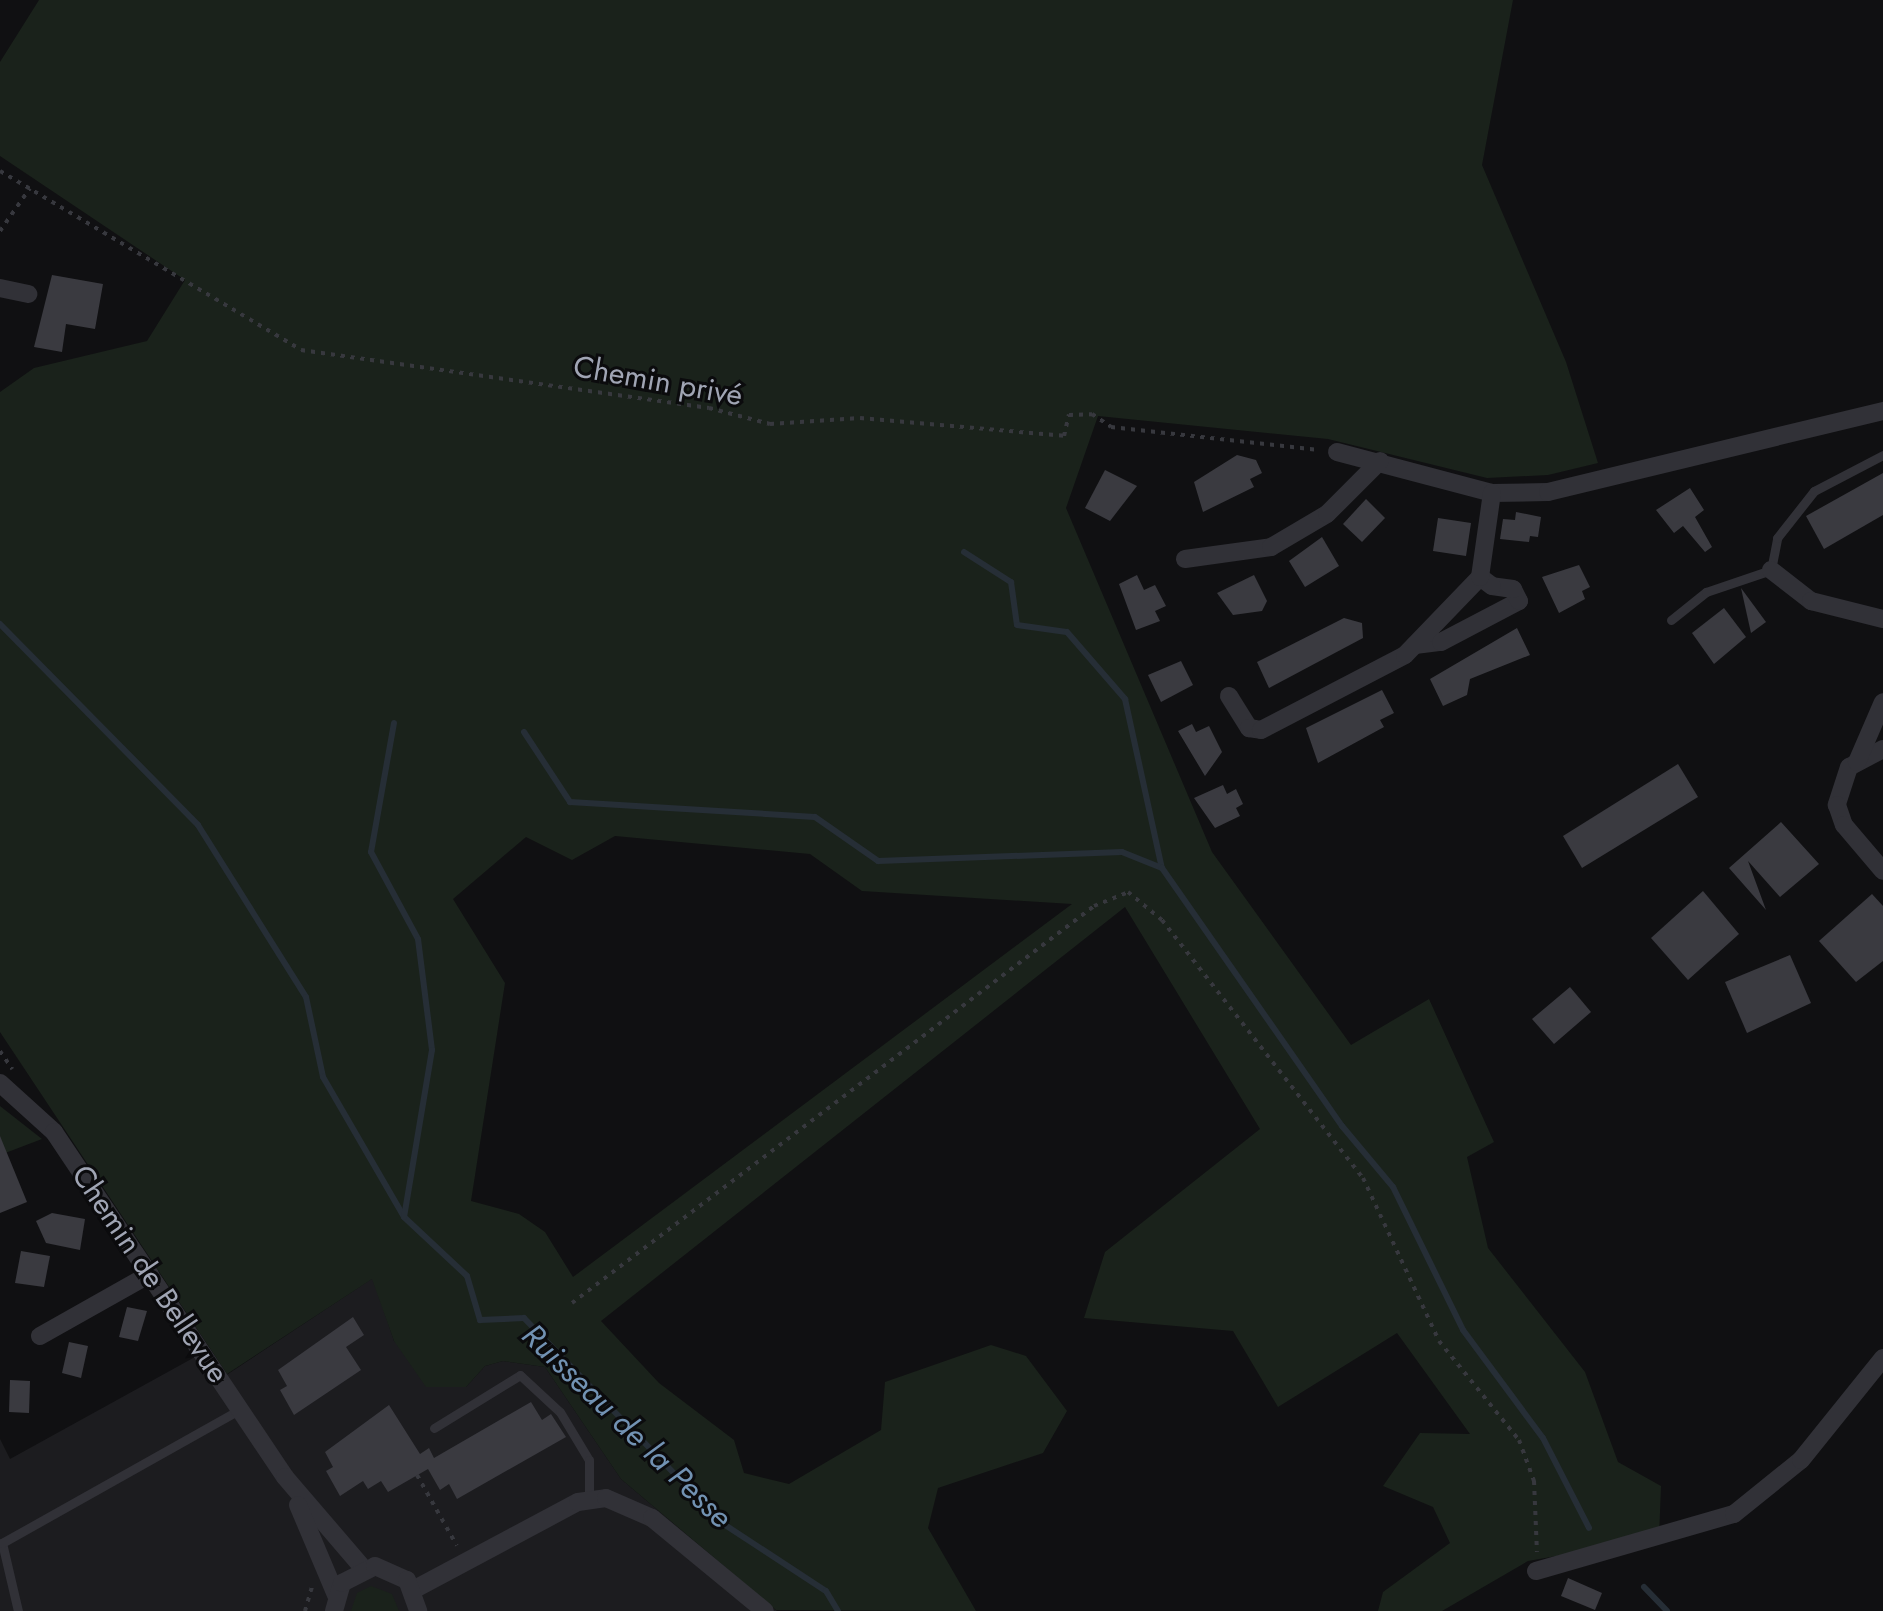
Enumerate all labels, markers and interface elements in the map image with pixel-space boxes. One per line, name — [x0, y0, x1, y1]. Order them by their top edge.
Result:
street label: Chemin privé — [571, 348, 745, 414]
street label: Chemin de Bellevue — [64, 1158, 236, 1390]
water label: Ruisseau de la Pesse — [514, 1316, 740, 1536]

